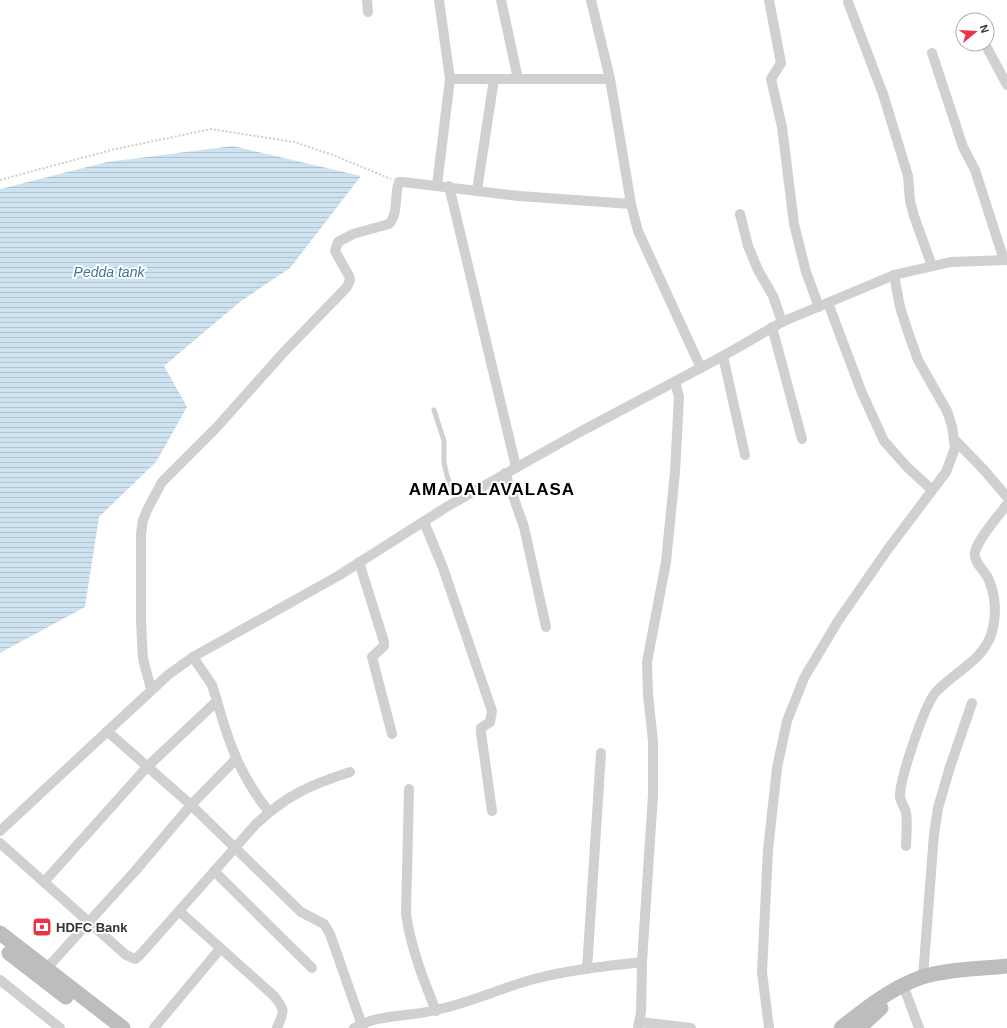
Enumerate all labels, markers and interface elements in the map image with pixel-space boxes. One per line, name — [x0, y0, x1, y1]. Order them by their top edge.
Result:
north arrow — [955, 12, 995, 52]
text: N — [978, 23, 991, 35]
water label: Pedda tank — [74, 264, 145, 280]
district label: AMADALAVALASA — [409, 480, 575, 499]
bank icon: HDFC Bank — [31, 916, 53, 938]
place label: HDFC Bank — [56, 920, 128, 935]

